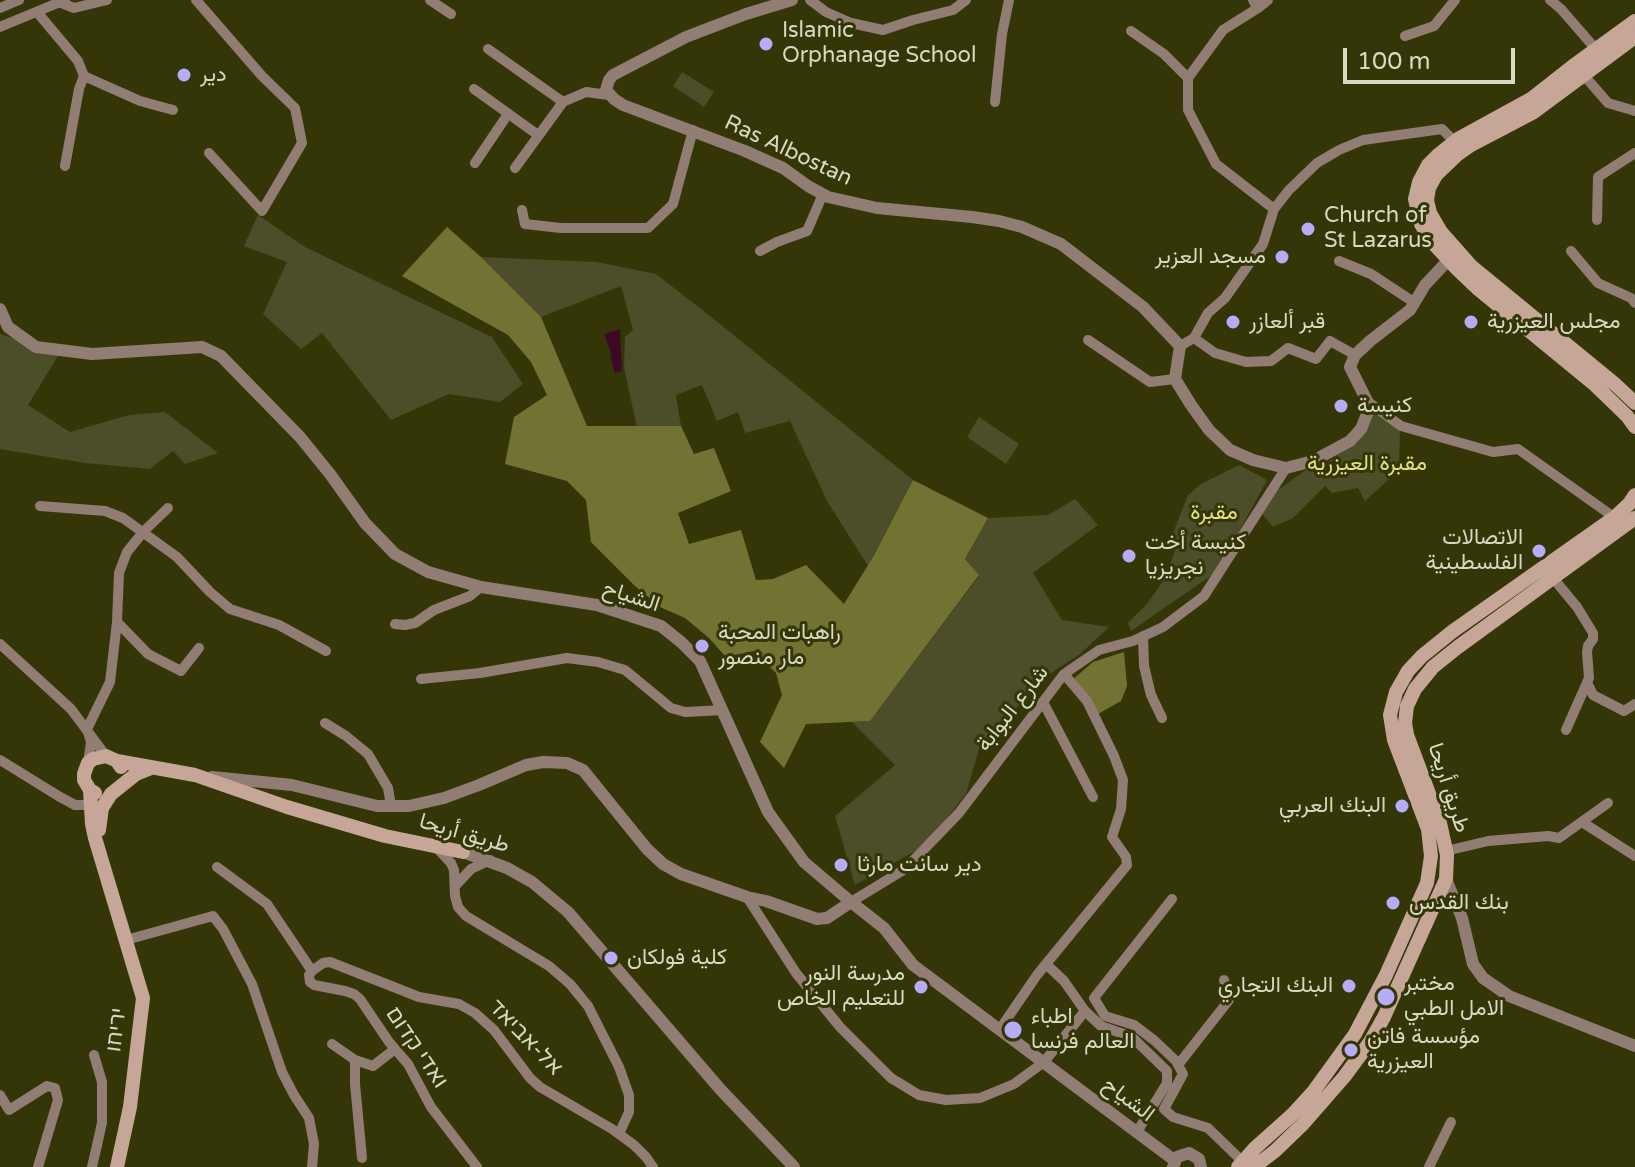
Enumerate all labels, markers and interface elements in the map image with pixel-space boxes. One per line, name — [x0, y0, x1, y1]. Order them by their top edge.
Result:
place label: Islamic Orphanage School — [782, 18, 976, 70]
scale bar — [1347, 32, 1519, 82]
marker: Islamic Orphanage School — [757, 35, 775, 53]
text: 100 m — [1357, 47, 1431, 76]
place label: دير — [200, 62, 227, 88]
marker: دير — [175, 66, 193, 84]
street label: Ras Albostan — [720, 110, 856, 192]
place label: Church of St Lazarus — [1324, 203, 1432, 254]
marker: Church of St Lazarus — [1299, 220, 1317, 238]
place label: مسجد العزير — [1155, 244, 1266, 270]
marker: مسجد العزير — [1273, 248, 1291, 266]
place label: قبر ألعازر — [1249, 309, 1325, 335]
place label: مجلس العيزرية — [1487, 309, 1620, 335]
marker: قبر ألعازر — [1224, 313, 1242, 331]
marker: مجلس العيزرية — [1462, 313, 1480, 331]
place label: كنيسة — [1357, 393, 1412, 419]
marker: كنيسة — [1332, 397, 1350, 415]
park label: مقبرة العيزرية — [1307, 451, 1427, 477]
park label: مقبرة — [1190, 500, 1238, 526]
place label: الاتصالات الفلسطينية — [1425, 525, 1523, 576]
place label: كنيسة أخت نجريزيا — [1145, 530, 1246, 582]
marker: الاتصالات الفلسطينية — [1530, 542, 1548, 560]
marker: كنيسة أخت نجريزيا — [1120, 547, 1138, 565]
street label: الشياح — [599, 575, 663, 619]
place label: راهبات المحبة مار منصور — [718, 620, 841, 672]
marker: راهبات المحبة مار منصور — [693, 637, 711, 655]
street label: شارع البوابة — [971, 661, 1055, 757]
street label: طريق أريحا — [1421, 740, 1475, 836]
place label: البنك العربي — [1279, 793, 1386, 819]
marker: البنك العربي — [1393, 797, 1411, 815]
street label: طريق أريحا — [416, 809, 512, 859]
place label: دير سانت مارثا — [857, 852, 981, 878]
marker: دير سانت مارثا — [832, 856, 850, 874]
place label: بنك القدس — [1409, 890, 1509, 916]
marker: بنك القدس — [1384, 894, 1402, 912]
place label: كلية فولكان — [627, 945, 727, 971]
marker: كلية فولكان — [602, 949, 620, 967]
place label: مدرسة النور للتعليم الخاص — [777, 961, 905, 1012]
place label: مختبر الامل الطبي — [1404, 971, 1504, 1022]
place label: البنك التجاري — [1218, 973, 1333, 999]
marker: البنك التجاري — [1340, 977, 1358, 995]
marker: مدرسة النور للتعليم الخاص — [912, 978, 930, 996]
marker: مختبر الامل الطبي — [1375, 986, 1397, 1008]
street label: אל-אביאד — [482, 994, 568, 1082]
street label: ואדי קדום — [379, 1002, 453, 1094]
place label: اطباء العالم فرنسا — [1031, 1004, 1134, 1056]
street label: יריחו — [101, 1006, 133, 1054]
marker: اطباء العالم فرنسا — [1002, 1019, 1024, 1041]
place label: مؤسسة فاتن العيزرية — [1367, 1024, 1480, 1076]
marker: مؤسسة فاتن العيزرية — [1342, 1041, 1360, 1059]
street label: الشياح — [1097, 1072, 1159, 1128]

